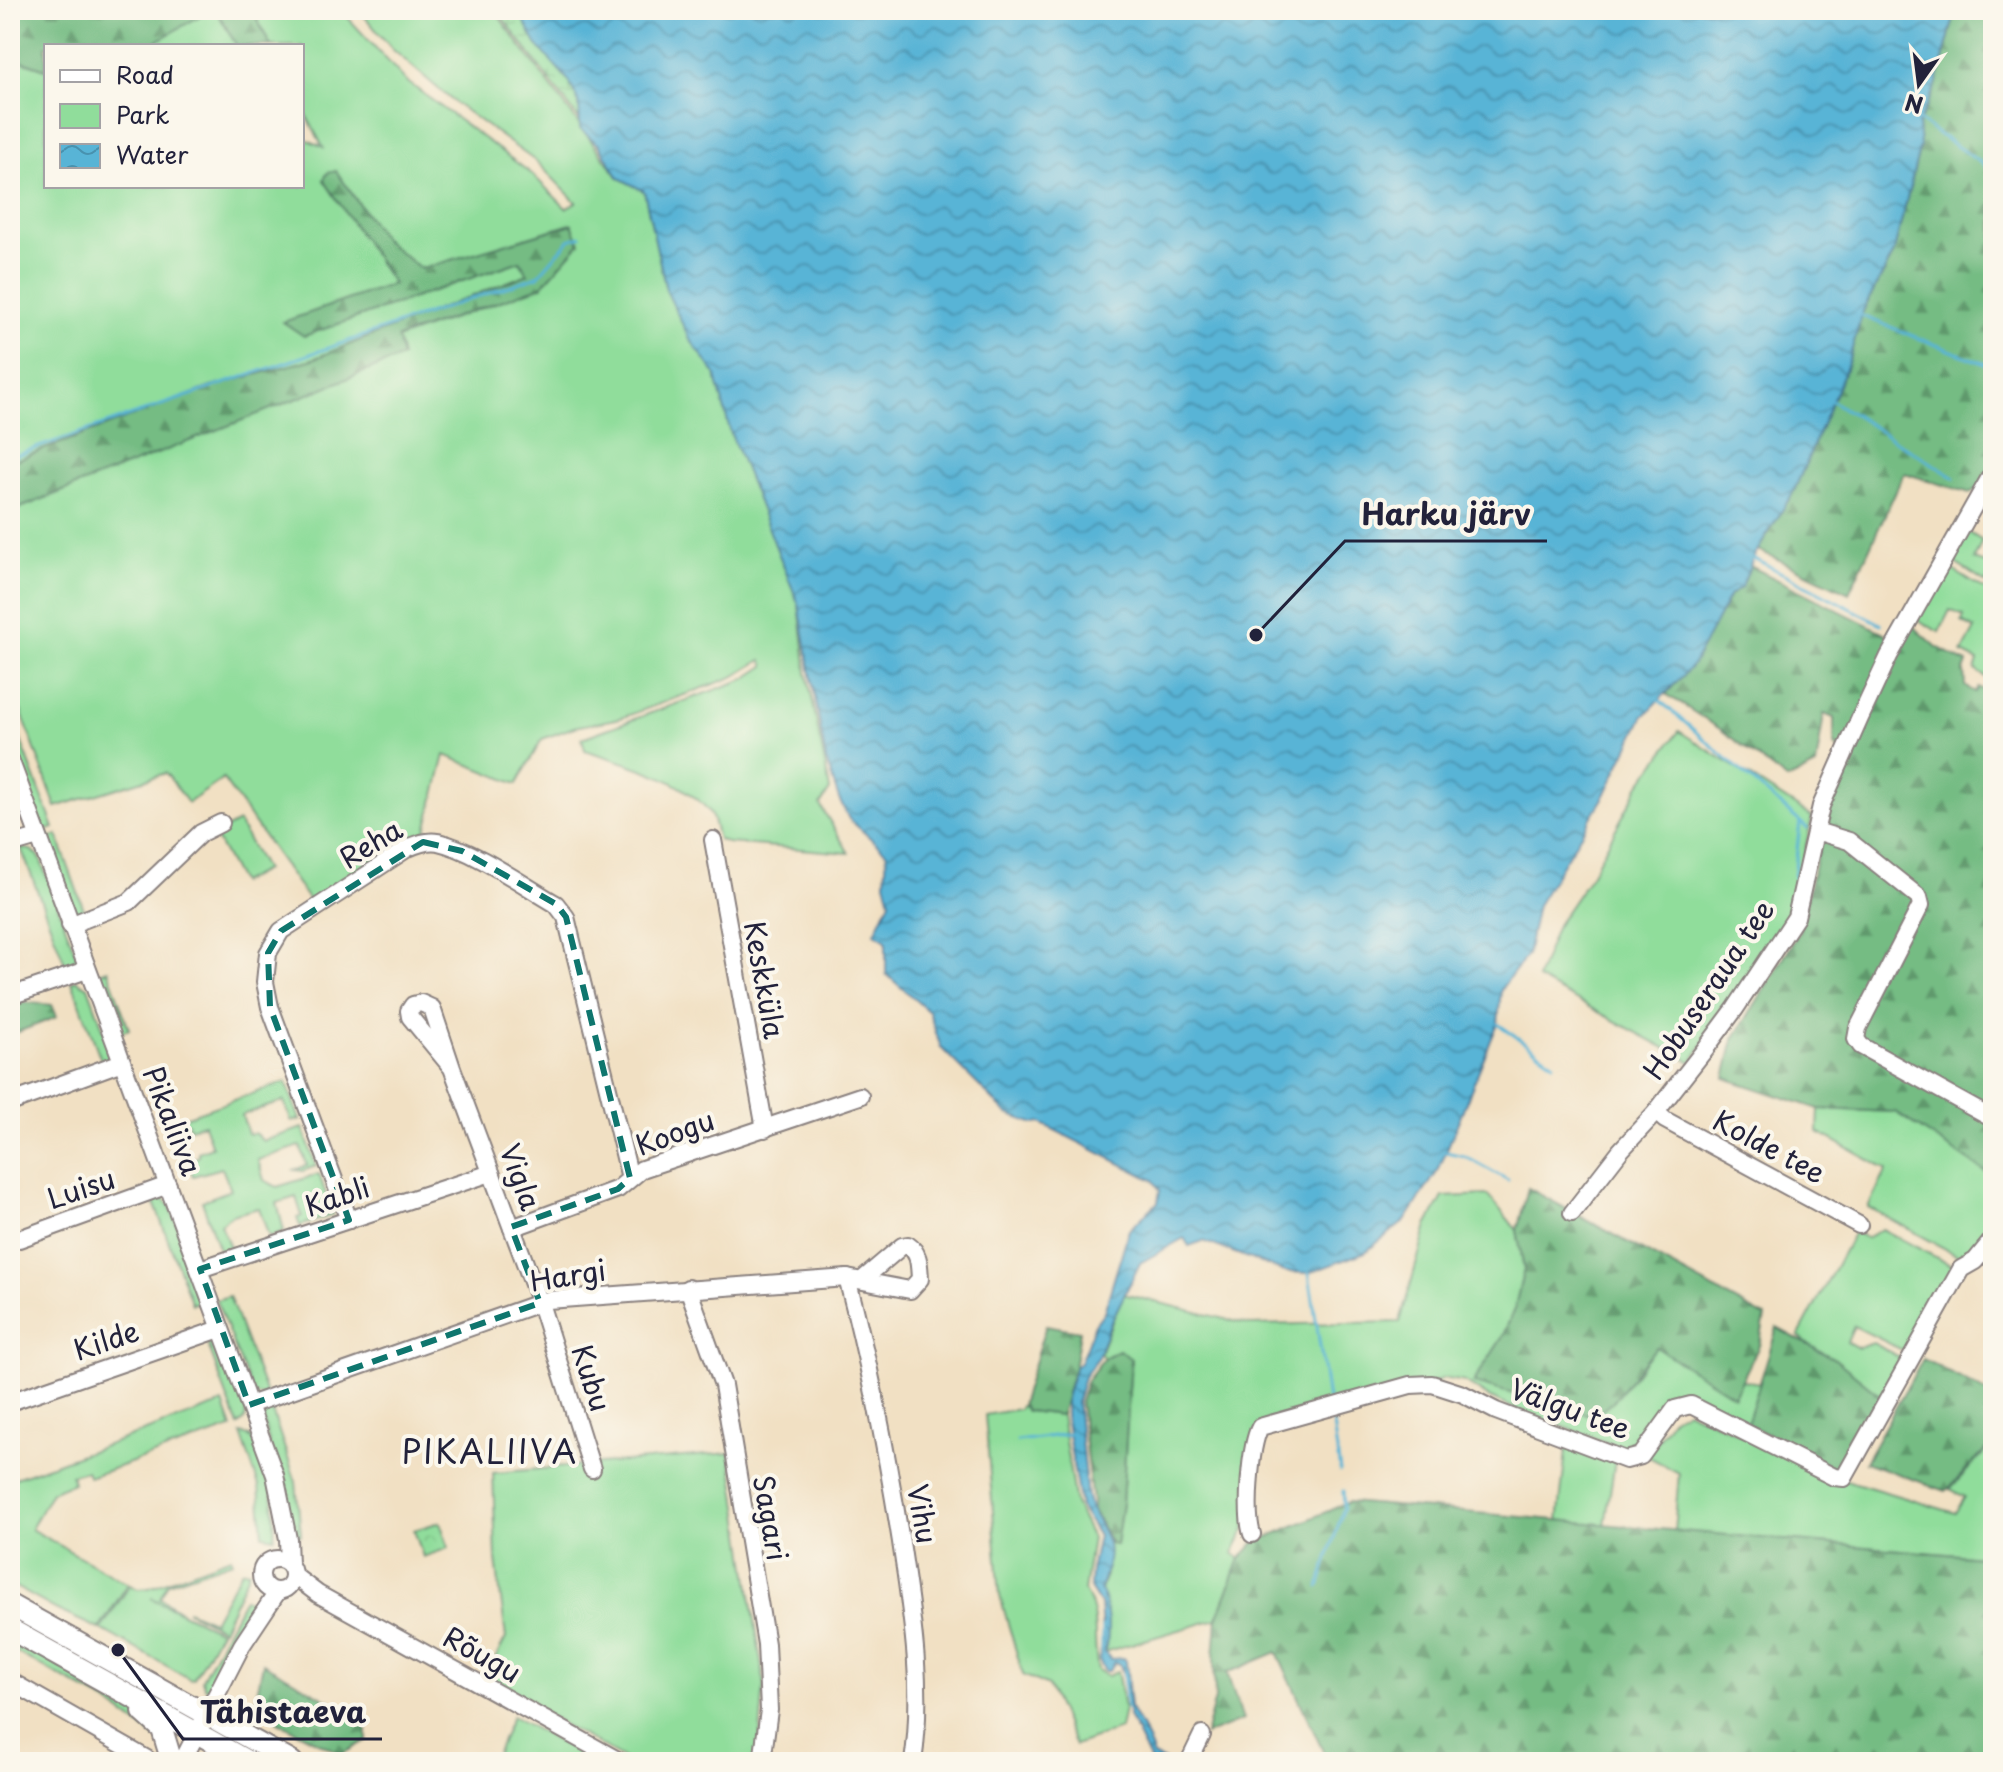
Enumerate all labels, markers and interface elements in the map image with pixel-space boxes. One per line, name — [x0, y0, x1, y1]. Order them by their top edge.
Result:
legend — [44, 44, 304, 188]
north arrow — [1879, 44, 1959, 124]
text: Road — [116, 56, 174, 92]
text: N — [1901, 87, 1926, 123]
text: Park — [116, 96, 170, 132]
text: Water — [116, 136, 189, 172]
callout: Harku järv — [1345, 487, 1547, 541]
text: Harku järv — [1361, 490, 1531, 535]
street label: Reha — [331, 807, 410, 878]
street label: Hobuseraua tee — [1631, 890, 1784, 1088]
street label: Keskküla — [734, 918, 797, 1042]
street label: Pikaliiva — [133, 1060, 214, 1182]
street label: Koogu — [629, 1098, 720, 1166]
street label: Kolde tee — [1706, 1098, 1834, 1193]
street label: Vigla — [490, 1137, 553, 1216]
street label: Luisu — [41, 1156, 120, 1219]
street label: Kabli — [298, 1164, 375, 1227]
street label: Hargi — [527, 1247, 609, 1302]
street label: Kilde — [67, 1308, 144, 1371]
street label: Kubu — [561, 1338, 623, 1417]
street label: Välgu tee — [1504, 1366, 1637, 1449]
district label: PIKALIIVA — [402, 1427, 578, 1475]
street label: Sagari — [743, 1472, 800, 1564]
street label: Vihu — [897, 1481, 950, 1547]
street label: Rõugu — [436, 1615, 530, 1693]
callout: Tähistaeva — [183, 1685, 382, 1739]
text: Tähistaeva — [200, 1688, 367, 1733]

